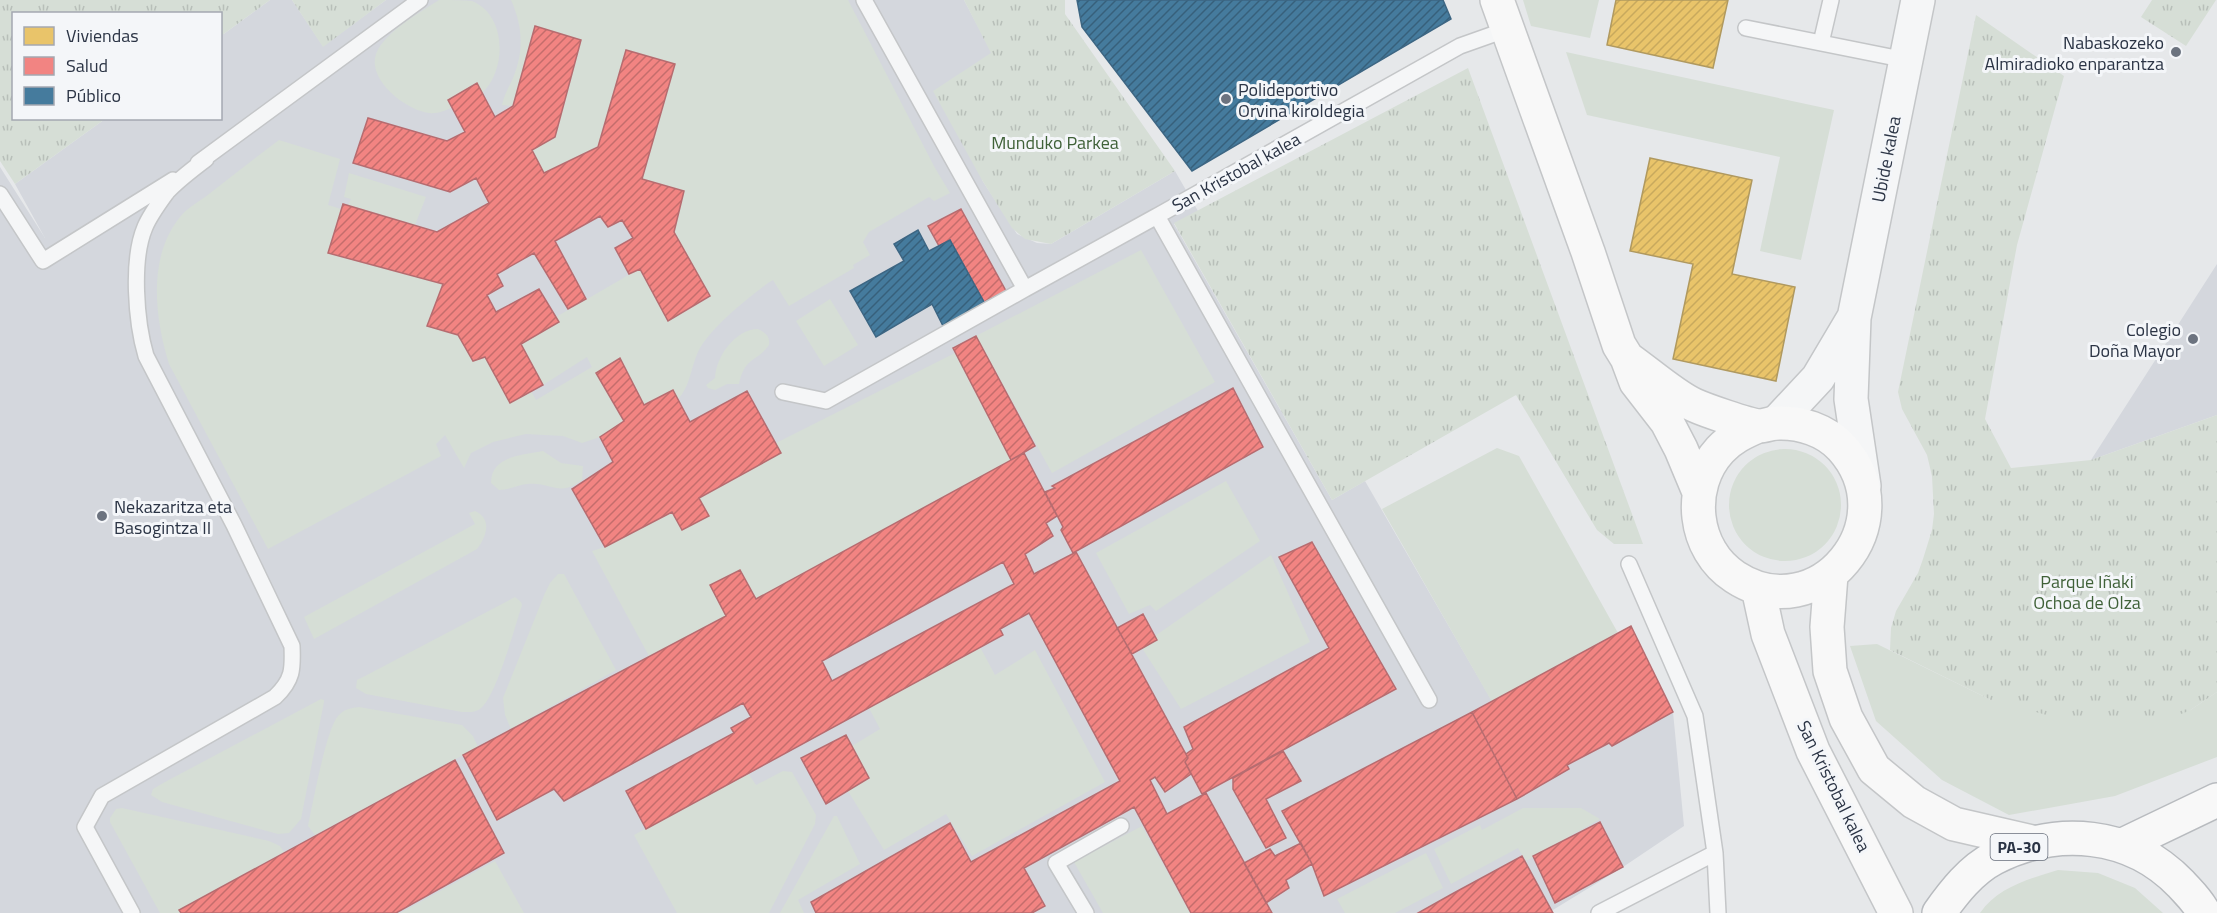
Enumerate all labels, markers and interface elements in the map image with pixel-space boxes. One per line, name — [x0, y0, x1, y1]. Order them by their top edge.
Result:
legend — [12, 12, 222, 120]
text: Viviendas — [66, 22, 139, 49]
place label: Nabaskozeko Almiradioko enparantza — [1984, 29, 2164, 77]
marker: Nabaskozeko Almiradioko enparantza — [2169, 45, 2183, 59]
text: Salud — [66, 52, 108, 79]
place label: Polideportivo Orvina kiroldegia — [1238, 76, 1364, 124]
text: Público — [66, 82, 121, 109]
marker: Polideportivo Orvina kiroldegia — [1219, 92, 1233, 106]
street label: Ubide kalea — [1864, 114, 1908, 204]
street label: San Kristobal kalea — [1167, 125, 1305, 219]
park label: Munduko Parkea — [991, 129, 1119, 156]
place label: Colegio Doña Mayor — [2089, 316, 2181, 364]
marker: Colegio Doña Mayor — [2186, 332, 2200, 346]
place label: Nekazaritza eta Basogintza II — [114, 493, 232, 541]
marker: Nekazaritza eta Basogintza II — [95, 509, 109, 523]
park label: Parque Iñaki Ochoa de Olza — [2033, 568, 2141, 616]
street label: San Kristobal kalea — [1790, 716, 1878, 856]
road number: PA-30 — [1990, 834, 2048, 860]

